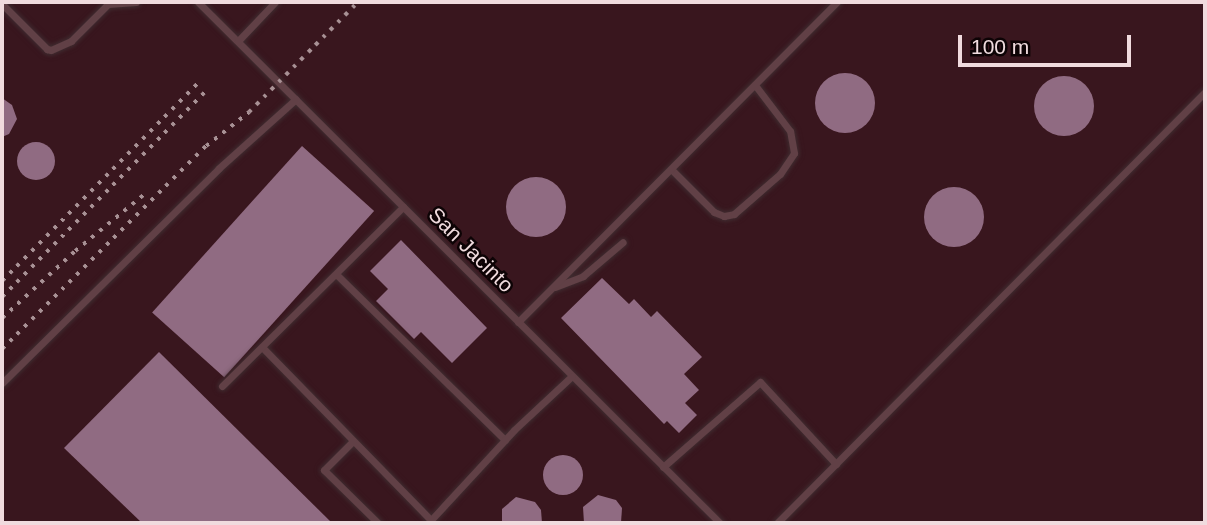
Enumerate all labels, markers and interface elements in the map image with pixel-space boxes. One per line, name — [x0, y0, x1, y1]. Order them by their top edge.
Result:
scale bar — [962, 21, 1135, 65]
text: 100 m — [971, 35, 1029, 58]
street label: San Jacinto — [423, 202, 519, 298]

